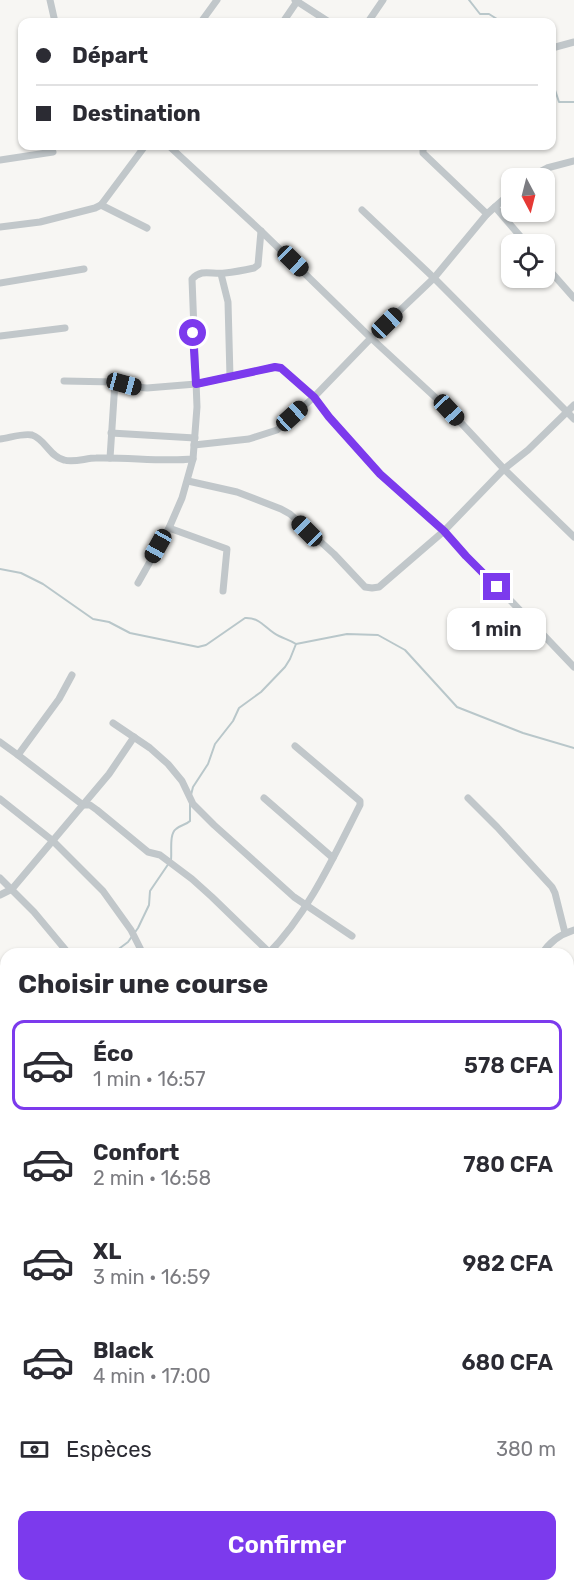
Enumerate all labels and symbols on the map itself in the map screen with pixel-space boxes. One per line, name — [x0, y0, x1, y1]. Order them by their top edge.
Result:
north arrow — [501, 168, 555, 222]
car — [274, 242, 312, 280]
car — [368, 304, 406, 342]
route start — [179, 319, 206, 346]
car — [104, 371, 144, 397]
car — [430, 391, 468, 429]
car — [273, 397, 311, 435]
car — [288, 512, 326, 550]
car — [141, 526, 175, 566]
route end — [483, 573, 510, 600]
callout: 1 min — [448, 608, 546, 650]

